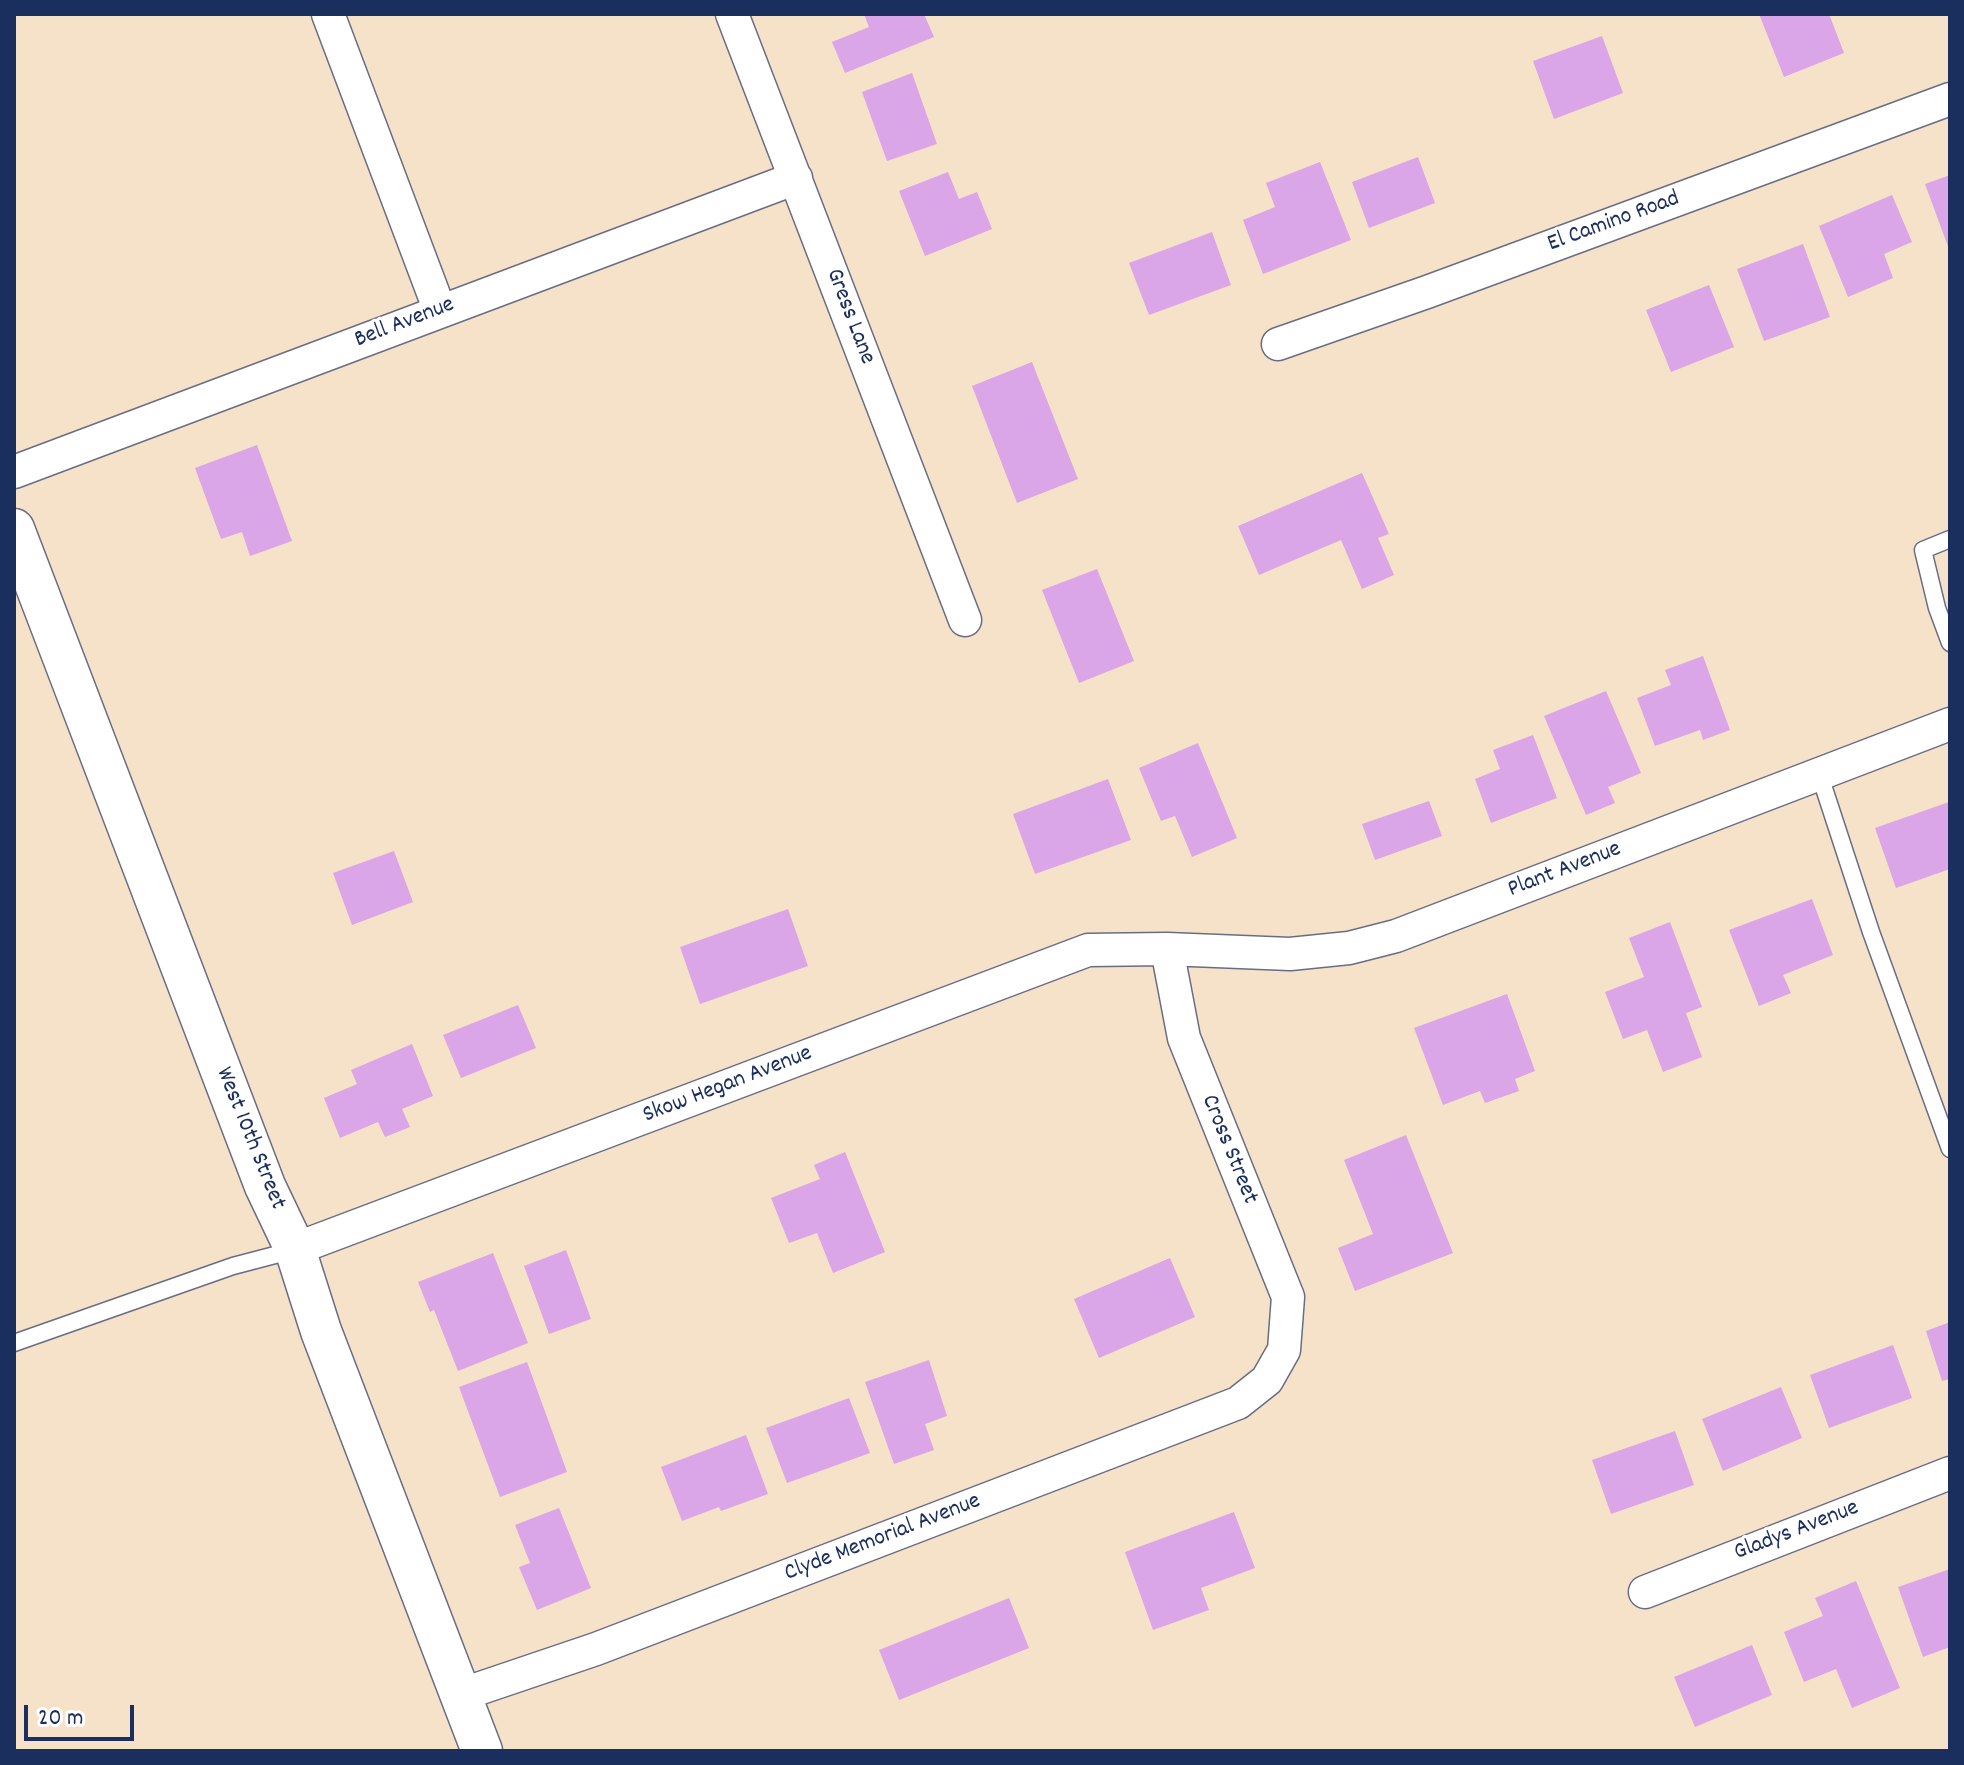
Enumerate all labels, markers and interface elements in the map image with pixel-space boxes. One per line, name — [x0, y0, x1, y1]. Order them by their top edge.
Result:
street label: El Camino Road — [1544, 186, 1684, 260]
street label: Gress Lane — [818, 265, 880, 369]
street label: Bell Avenue — [351, 292, 459, 356]
street label: Plant Avenue — [1504, 836, 1626, 906]
street label: Skow Hegan Avenue — [639, 1040, 817, 1132]
street label: West 10th Street — [207, 1064, 291, 1214]
street label: Cross Street — [1193, 1091, 1263, 1209]
street label: Clyde Memorial Avenue — [781, 1488, 985, 1590]
street label: Gladys Avenue — [1731, 1495, 1863, 1569]
scale bar — [28, 1689, 138, 1739]
text: 20 m — [38, 1702, 84, 1736]

